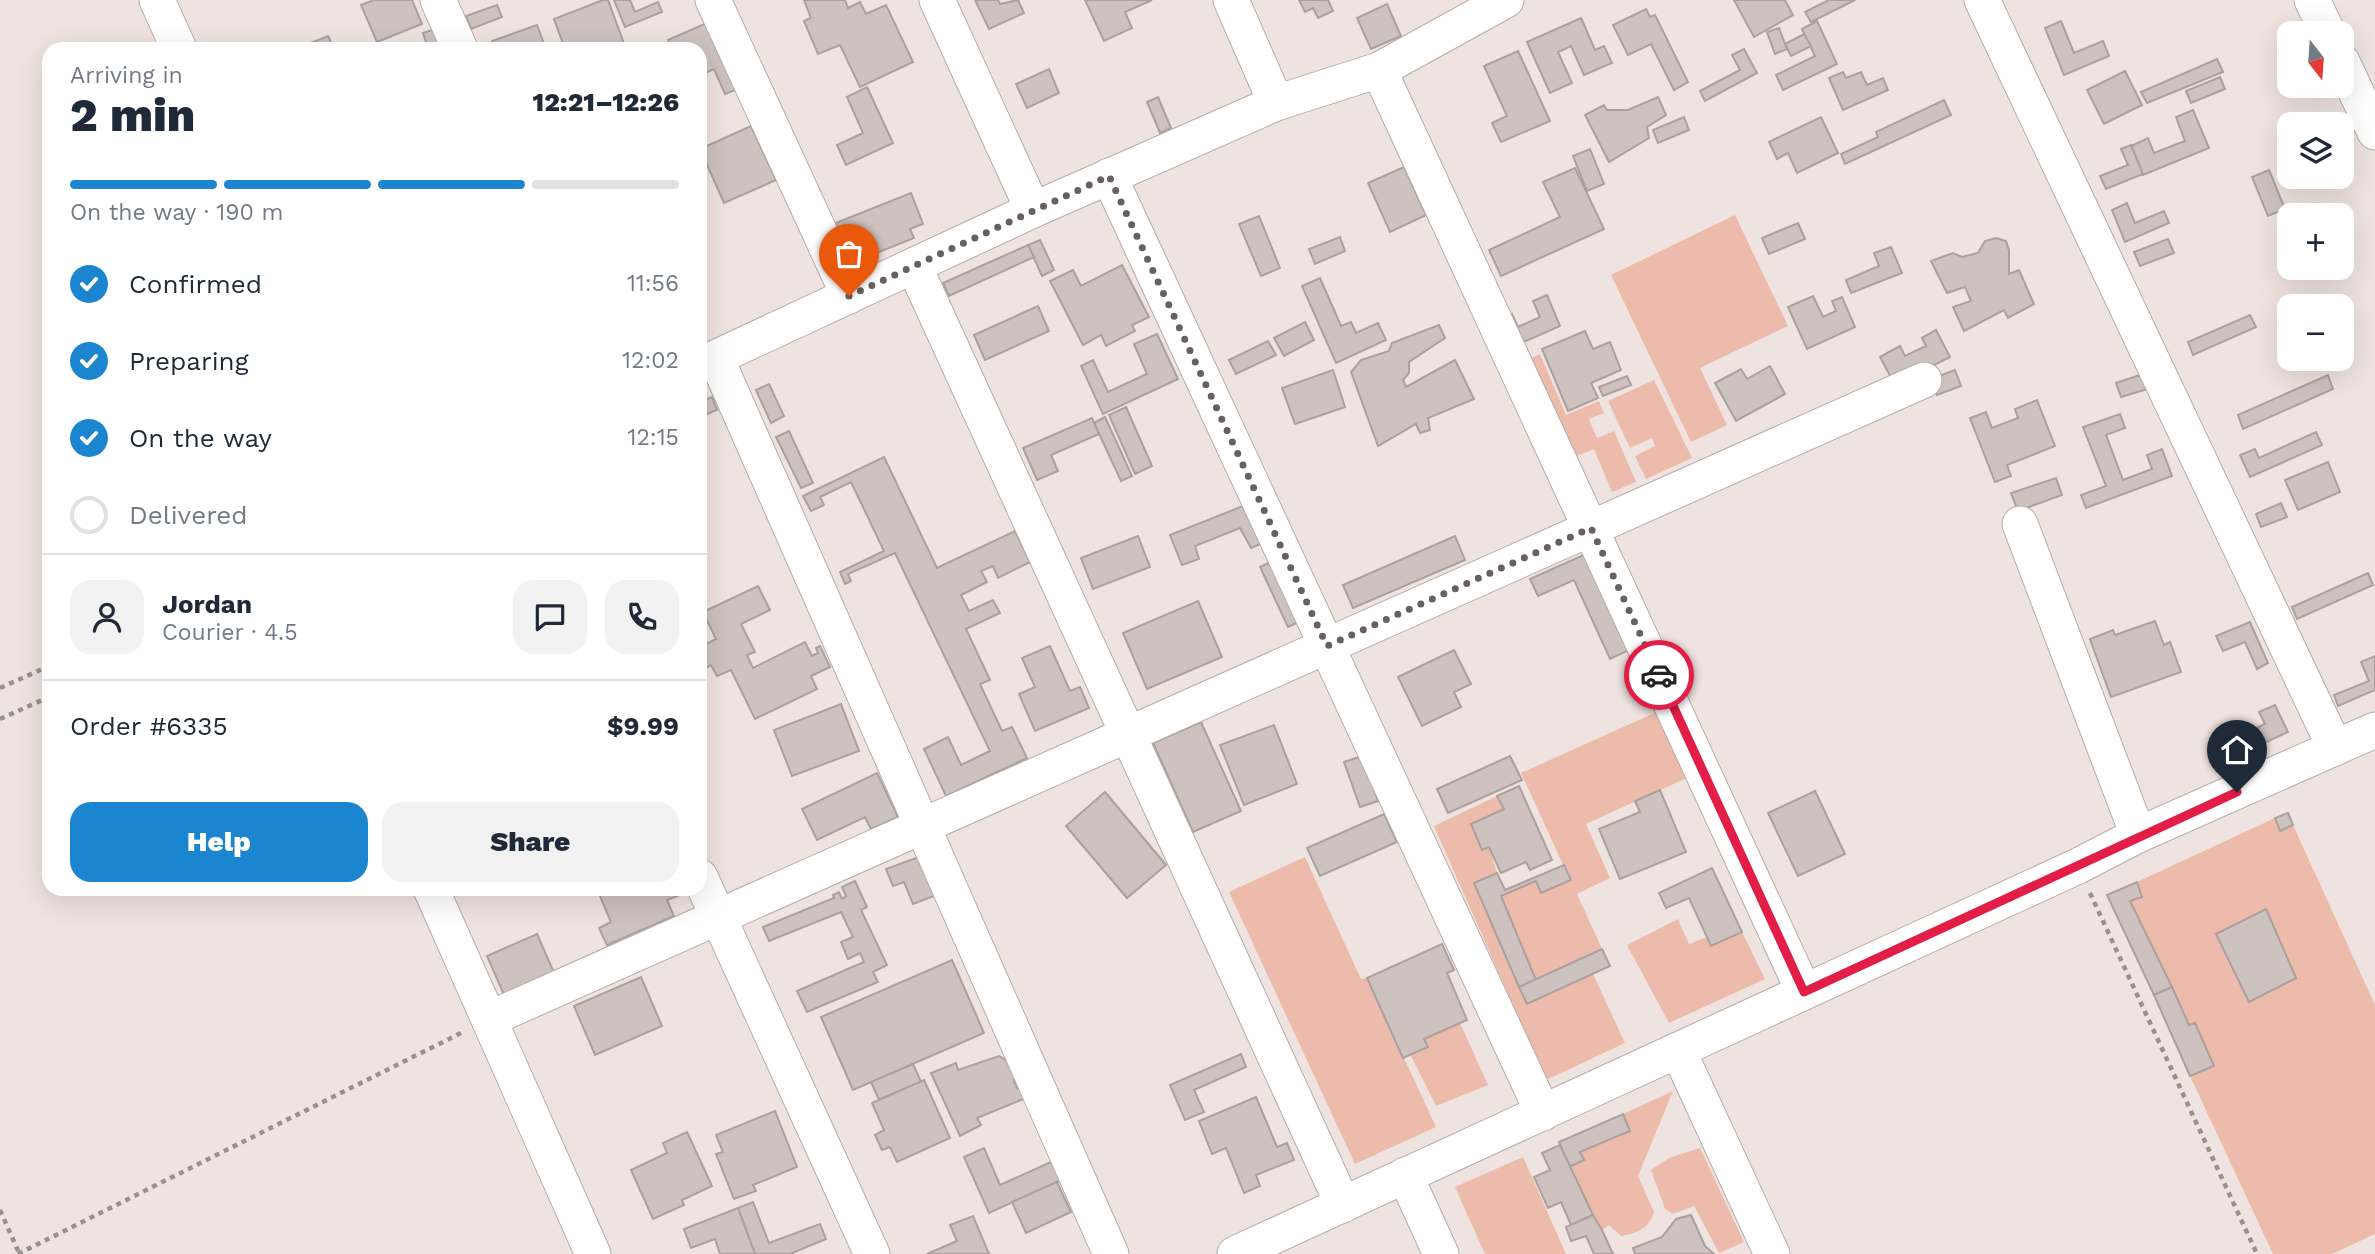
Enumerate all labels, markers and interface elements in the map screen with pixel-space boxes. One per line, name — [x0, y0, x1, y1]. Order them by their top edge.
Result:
north arrow — [2277, 21, 2354, 98]
map controls — [2277, 21, 2354, 371]
text: Arriving in — [70, 62, 183, 89]
text: 12:21–12:26 — [533, 87, 679, 117]
text: 2 min — [70, 88, 195, 142]
button: layers — [2277, 112, 2354, 189]
text: On the way · 190 m — [70, 199, 283, 226]
button: + — [2277, 203, 2354, 280]
pin — [819, 224, 879, 296]
icon: bag — [830, 235, 868, 273]
icon: check — [70, 265, 108, 303]
text: Confirmed — [129, 269, 262, 299]
text: 11:56 — [627, 270, 679, 297]
button: − — [2277, 294, 2354, 371]
icon: check — [70, 342, 108, 380]
text: Preparing — [129, 346, 249, 376]
text: 12:02 — [622, 347, 679, 374]
icon: check — [70, 419, 108, 457]
text: On the way — [129, 423, 272, 453]
text: 12:15 — [627, 424, 679, 451]
text: Delivered — [129, 500, 248, 530]
button: person — [70, 580, 144, 654]
button: chat — [513, 580, 587, 654]
button: phone — [605, 580, 679, 654]
text: Jordan — [162, 589, 252, 619]
text: Courier · 4.5 — [162, 619, 298, 646]
courier — [1624, 640, 1694, 710]
icon: car — [1640, 656, 1678, 694]
text: Order #6335 — [70, 711, 228, 741]
text: $9.99 — [607, 711, 679, 741]
pin — [2207, 720, 2267, 792]
icon: home — [2218, 731, 2256, 769]
button: Help — [70, 802, 368, 882]
button: Share — [382, 802, 679, 882]

